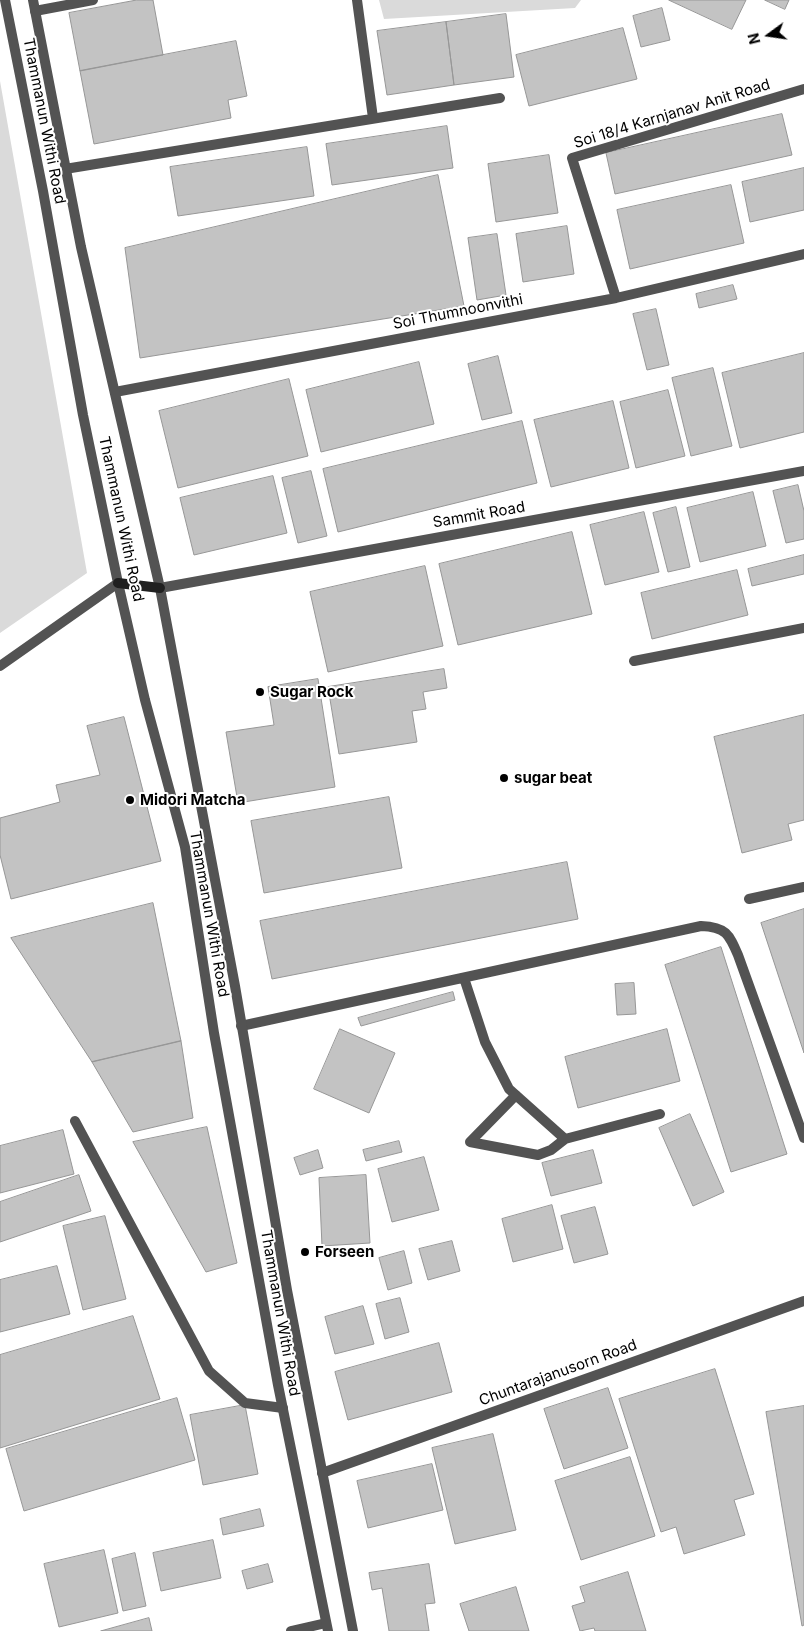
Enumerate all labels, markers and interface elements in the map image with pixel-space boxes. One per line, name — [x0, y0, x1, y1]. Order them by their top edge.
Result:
north arrow — [744, 10, 794, 60]
text: N — [744, 32, 764, 46]
street label: Thammanun Withi Road — [19, 36, 69, 206]
street label: Soi 18/4 Karnjanav Anit Road — [572, 76, 772, 152]
street label: Soi Thumnoonvithi — [391, 291, 525, 333]
street label: Thammanun Withi Road — [95, 435, 147, 603]
street label: Sammit Road — [432, 498, 526, 532]
place label: Sugar Rock — [270, 683, 353, 701]
marker: Sugar Rock — [254, 686, 266, 698]
place label: sugar beat — [514, 769, 592, 787]
marker: sugar beat — [498, 772, 510, 784]
place label: Midori Matcha — [140, 791, 245, 809]
marker: Midori Matcha — [124, 794, 136, 806]
street label: Thammanun Withi Road — [185, 829, 233, 999]
street label: Thammanun Withi Road — [256, 1228, 304, 1398]
place label: Forseen — [315, 1243, 374, 1261]
marker: Forseen — [299, 1246, 311, 1258]
street label: Chuntarajanusorn Road — [477, 1336, 639, 1410]

